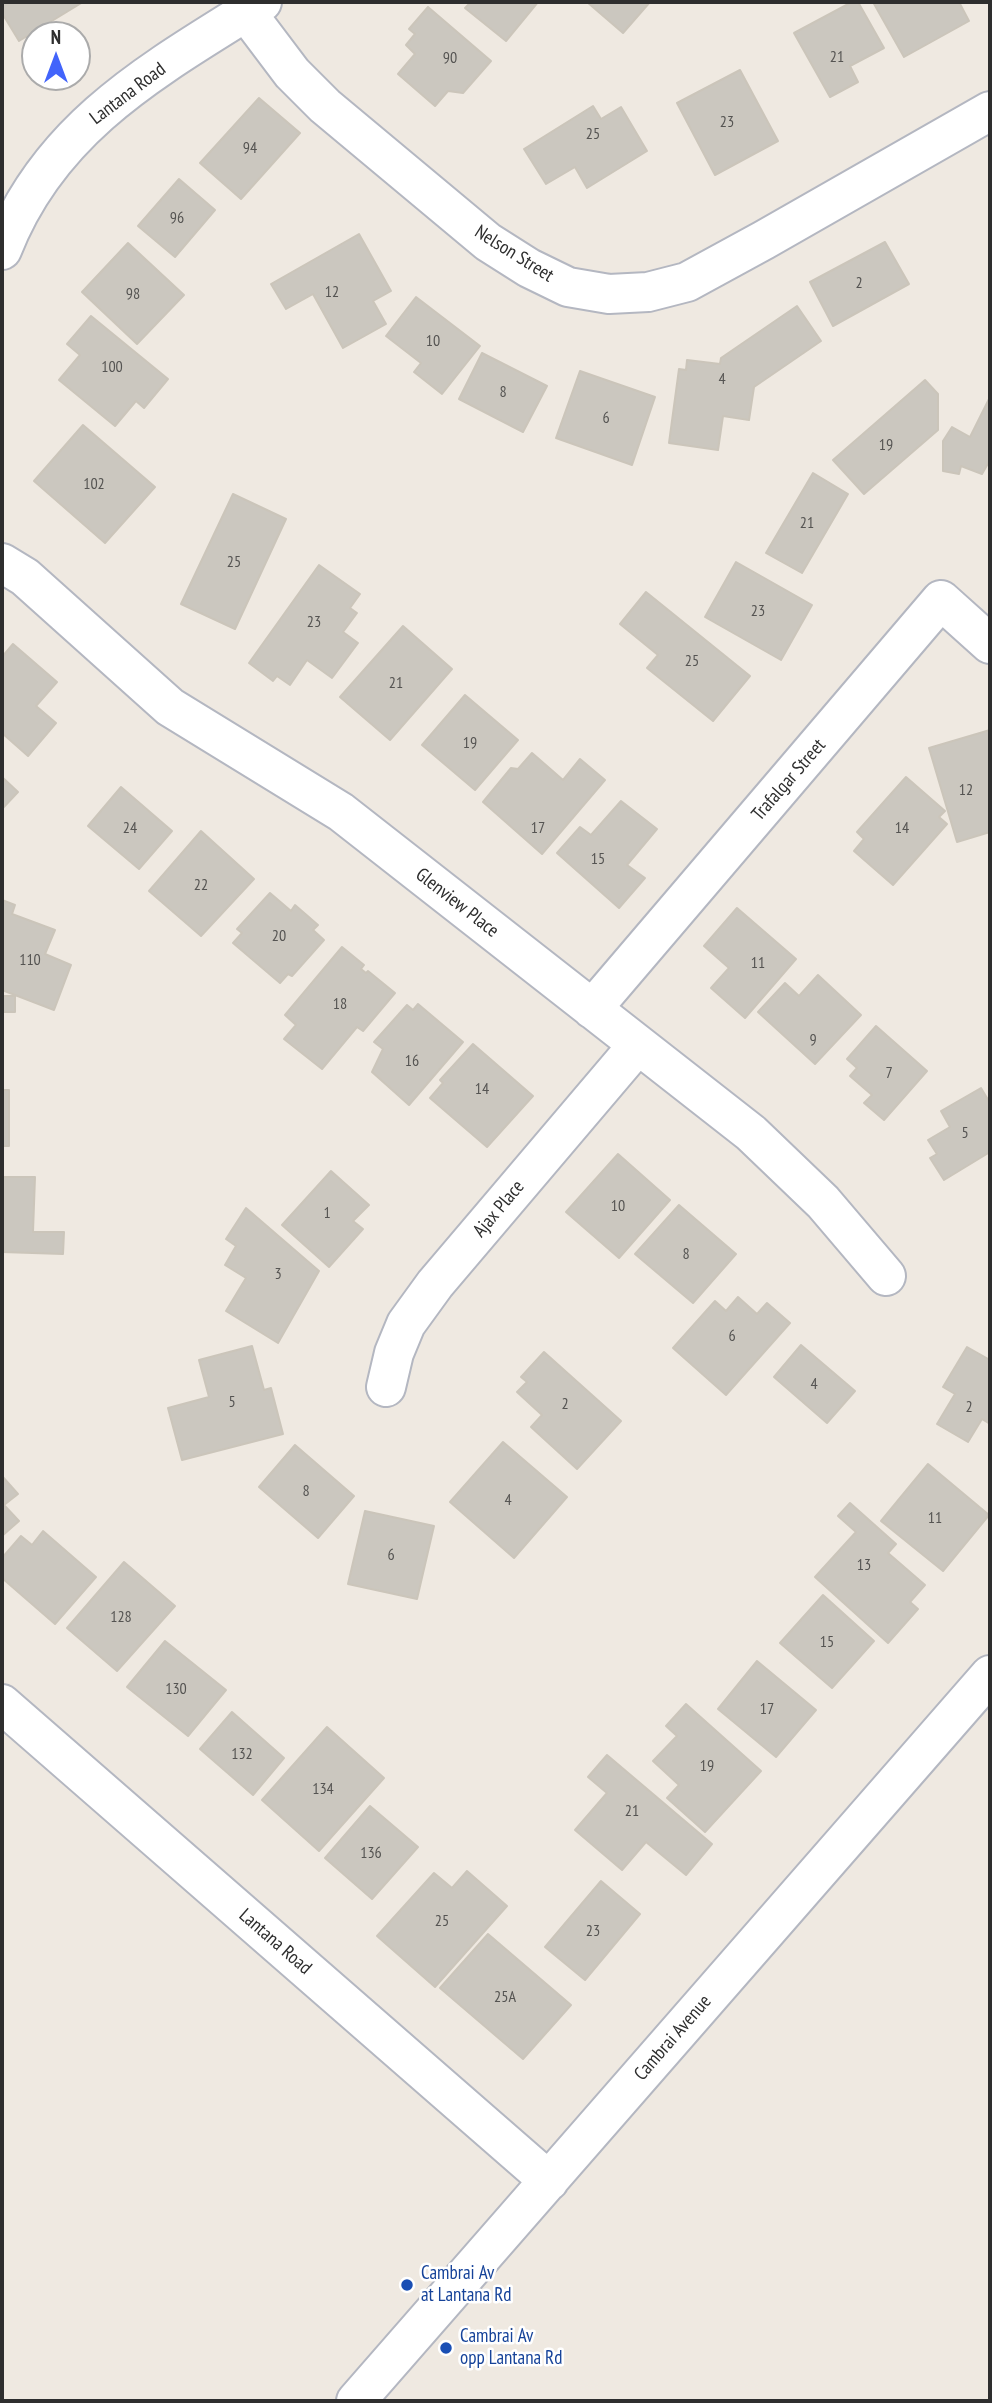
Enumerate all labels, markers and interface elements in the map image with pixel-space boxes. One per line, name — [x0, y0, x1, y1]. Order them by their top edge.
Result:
north arrow — [21, 21, 91, 91]
text: N — [51, 25, 61, 49]
house number: 21 — [830, 47, 844, 67]
house number: 90 — [443, 48, 457, 68]
street label: Lantana Road — [86, 58, 170, 130]
house number: 23 — [720, 112, 734, 132]
house number: 25 — [586, 124, 600, 144]
house number: 94 — [243, 138, 257, 158]
house number: 96 — [170, 208, 184, 228]
street label: Nelson Street — [470, 221, 558, 287]
house number: 2 — [855, 273, 863, 293]
house number: 12 — [325, 282, 339, 302]
house number: 98 — [126, 284, 140, 304]
house number: 10 — [426, 331, 440, 351]
house number: 100 — [101, 357, 123, 377]
house number: 4 — [718, 369, 726, 389]
house number: 8 — [499, 382, 507, 402]
house number: 6 — [602, 408, 610, 428]
house number: 19 — [879, 435, 893, 455]
house number: 102 — [83, 474, 105, 494]
house number: 21 — [800, 513, 814, 533]
house number: 25 — [227, 552, 241, 572]
house number: 23 — [751, 601, 765, 621]
house number: 23 — [307, 612, 321, 632]
house number: 25 — [685, 651, 699, 671]
house number: 21 — [389, 673, 403, 693]
house number: 19 — [463, 733, 477, 753]
street label: Trafalgar Street — [747, 734, 831, 826]
house number: 12 — [959, 780, 973, 800]
house number: 24 — [123, 818, 137, 838]
house number: 17 — [531, 818, 545, 838]
house number: 14 — [895, 818, 909, 838]
house number: 15 — [591, 849, 605, 869]
street label: Glenview Place — [411, 863, 503, 943]
house number: 22 — [194, 875, 208, 895]
house number: 20 — [272, 926, 286, 946]
house number: 110 — [19, 950, 41, 970]
house number: 11 — [751, 953, 765, 973]
house number: 18 — [333, 994, 347, 1014]
house number: 9 — [809, 1030, 817, 1050]
house number: 16 — [405, 1051, 419, 1071]
house number: 7 — [885, 1063, 893, 1083]
house number: 14 — [475, 1079, 489, 1099]
house number: 5 — [961, 1123, 969, 1143]
street label: Ajax Place — [469, 1176, 529, 1242]
house number: 10 — [611, 1196, 625, 1216]
house number: 1 — [323, 1203, 331, 1223]
house number: 8 — [682, 1244, 690, 1264]
house number: 3 — [274, 1264, 282, 1284]
house number: 6 — [728, 1326, 736, 1346]
house number: 4 — [810, 1374, 818, 1394]
house number: 5 — [228, 1392, 236, 1412]
house number: 2 — [561, 1394, 569, 1414]
house number: 2 — [965, 1397, 973, 1417]
house number: 8 — [302, 1481, 310, 1501]
house number: 4 — [504, 1490, 512, 1510]
house number: 11 — [928, 1508, 942, 1528]
house number: 6 — [387, 1545, 395, 1565]
house number: 13 — [857, 1555, 871, 1575]
house number: 128 — [110, 1607, 132, 1627]
house number: 15 — [820, 1632, 834, 1652]
house number: 130 — [165, 1679, 187, 1699]
house number: 17 — [760, 1699, 774, 1719]
house number: 132 — [231, 1744, 253, 1764]
house number: 19 — [700, 1756, 714, 1776]
house number: 134 — [312, 1779, 334, 1799]
house number: 21 — [625, 1801, 639, 1821]
house number: 136 — [360, 1843, 382, 1863]
street label: Lantana Road — [234, 1904, 316, 1980]
house number: 25 — [435, 1911, 449, 1931]
house number: 23 — [586, 1921, 600, 1941]
house number: 25A — [494, 1987, 516, 2007]
street label: Cambrai Avenue — [630, 1991, 716, 2085]
place label: Cambrai Av at Lantana Rd — [421, 2263, 512, 2307]
marker: Cambrai Av at Lantana Rd — [399, 2277, 415, 2293]
place label: Cambrai Av opp Lantana Rd — [460, 2326, 562, 2370]
marker: Cambrai Av opp Lantana Rd — [438, 2340, 454, 2356]

